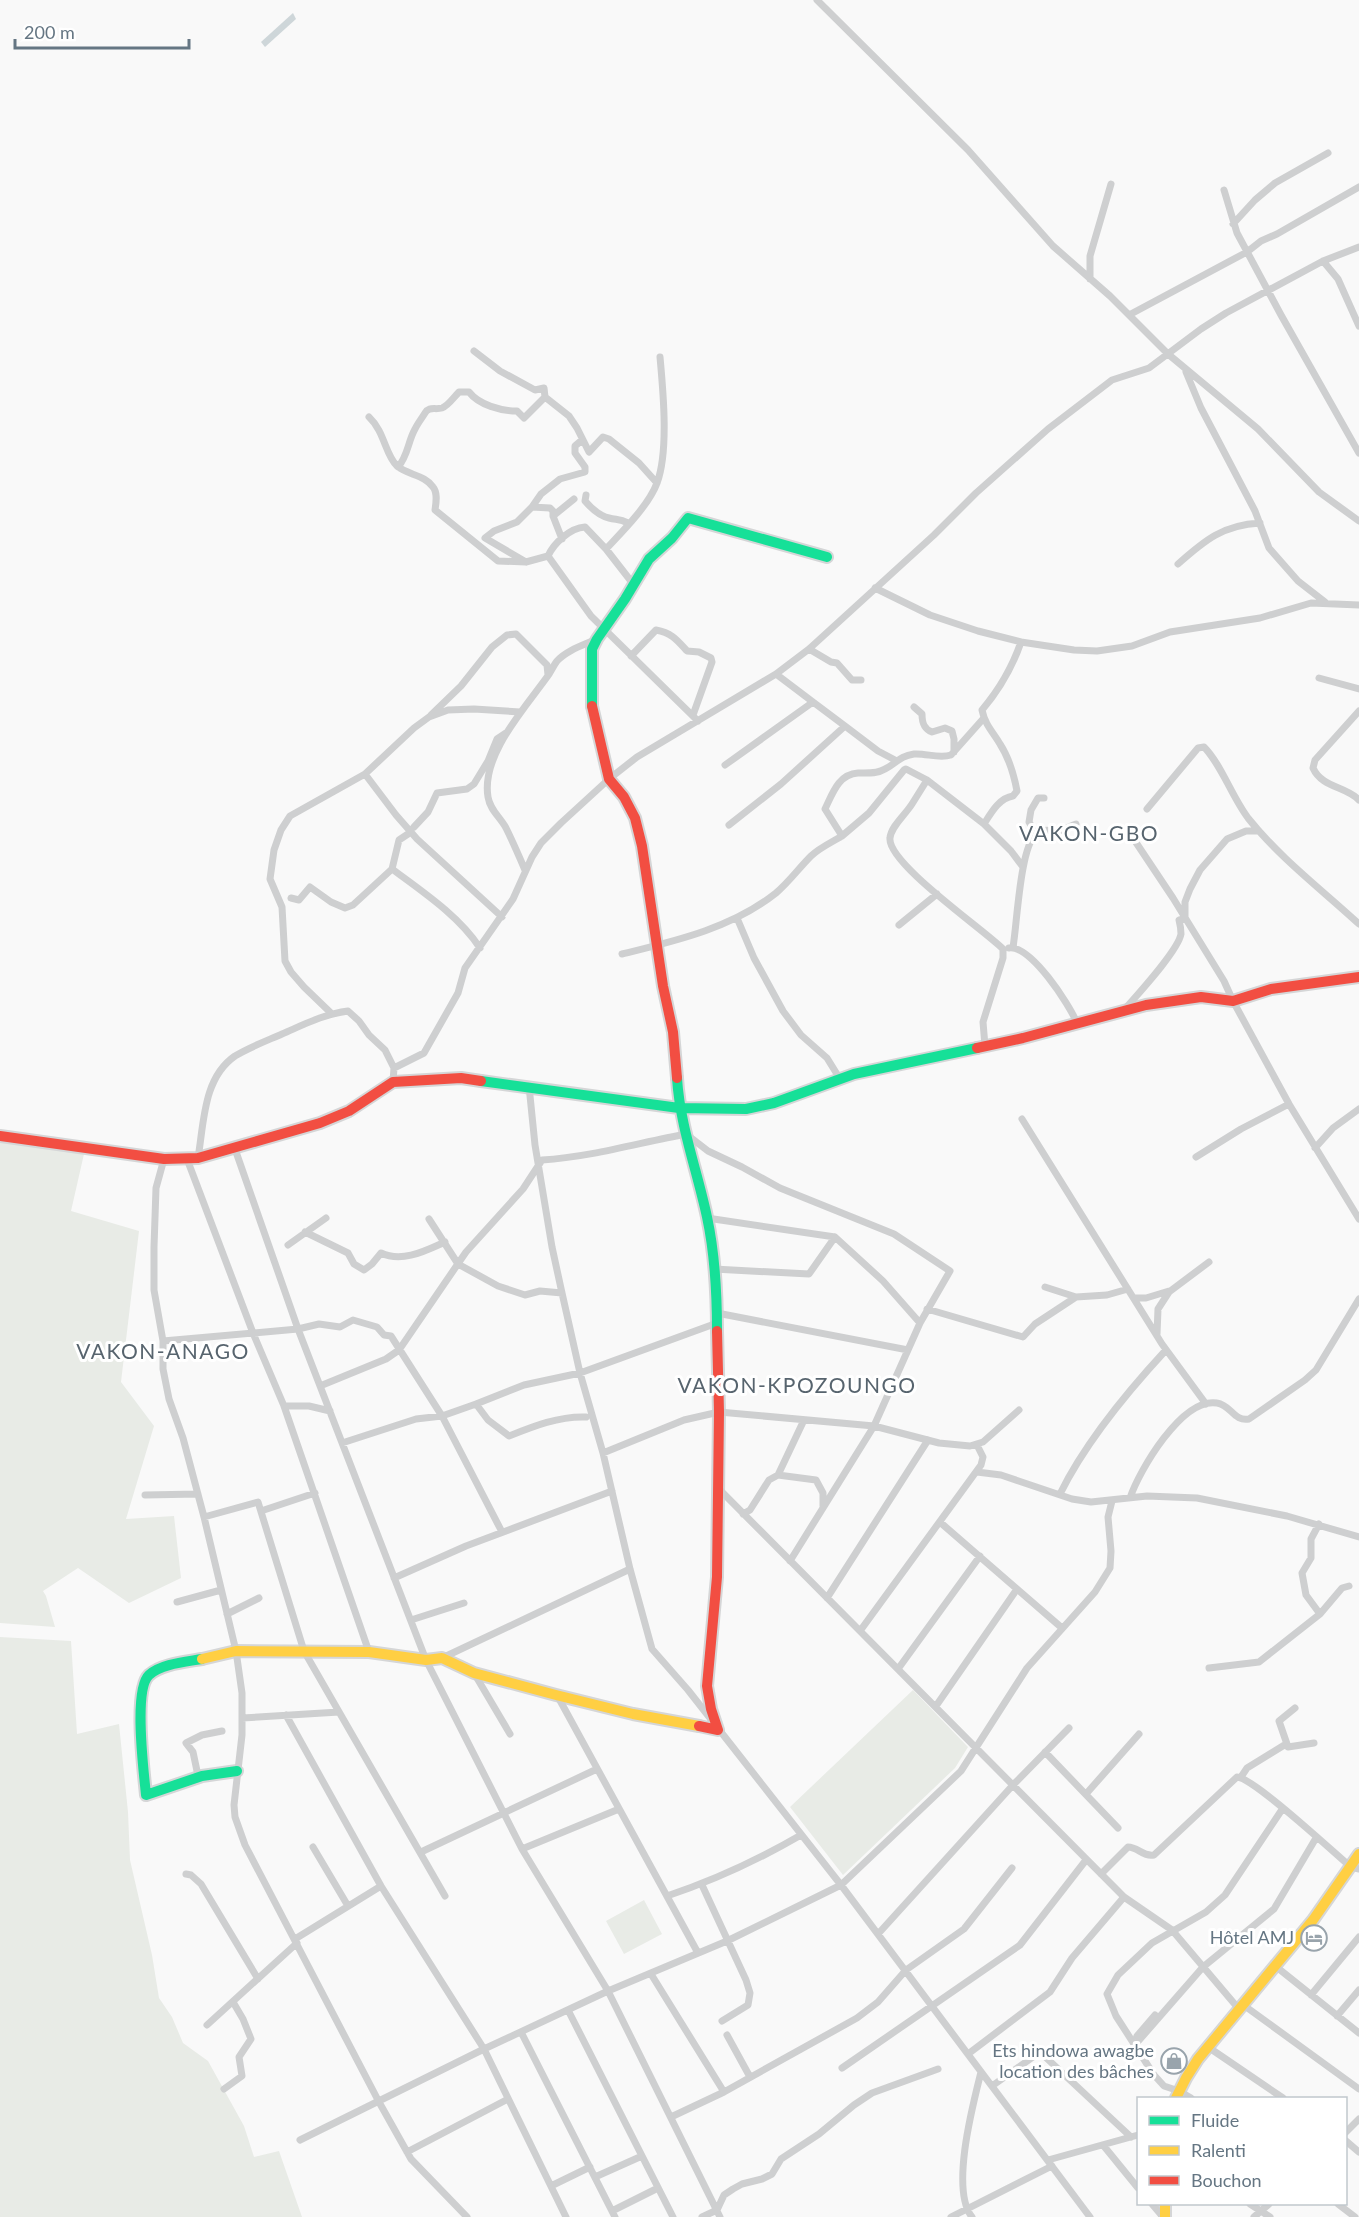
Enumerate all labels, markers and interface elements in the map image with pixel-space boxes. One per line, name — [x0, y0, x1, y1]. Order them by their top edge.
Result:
scale bar — [15, 12, 189, 50]
text: 200 m — [24, 21, 75, 43]
district label: VAKON-GBO — [1019, 820, 1159, 845]
district label: VAKON-ANAGO — [76, 1338, 250, 1363]
district label: VAKON-KPOZOUNGO — [677, 1372, 917, 1397]
hotel icon: Hôtel AMJ — [1299, 1923, 1329, 1953]
place label: Hôtel AMJ — [1210, 1926, 1294, 1948]
place label: Ets hindowa awagbe location des bâches — [992, 2039, 1154, 2082]
shop icon: Ets hindowa awagbe location des bâches — [1159, 2046, 1189, 2076]
legend — [1137, 2097, 1347, 2205]
text: Fluide — [1191, 2109, 1239, 2131]
text: Ralenti — [1191, 2139, 1246, 2161]
text: Bouchon — [1191, 2169, 1262, 2191]

